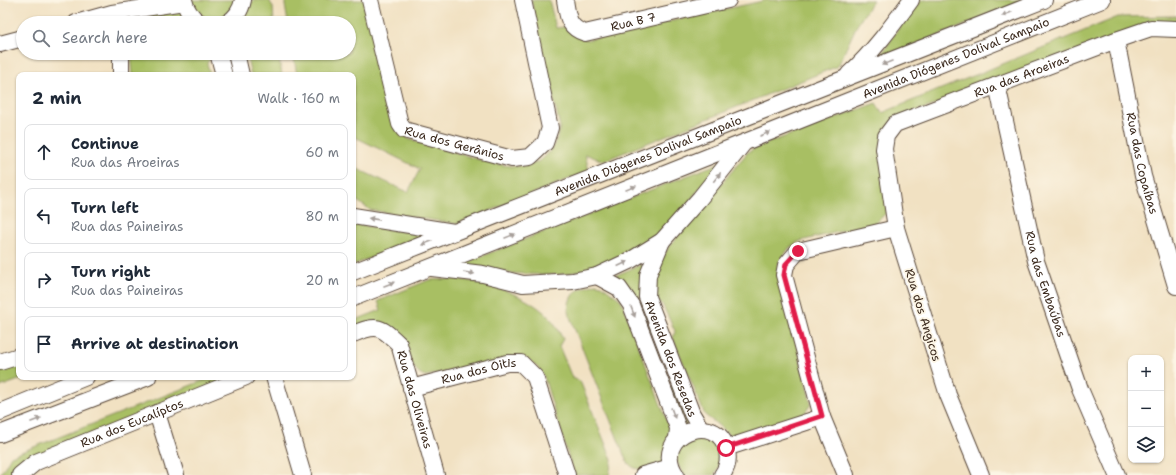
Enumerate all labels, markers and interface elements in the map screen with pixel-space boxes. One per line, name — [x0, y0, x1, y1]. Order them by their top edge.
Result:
street label: Rua B 7 — [609, 9, 657, 35]
one-way arrow — [1001, 12, 1013, 18]
street label: Avenida Diógenes Dolival Sampaio — [860, 14, 1052, 102]
search box — [16, 16, 356, 60]
icon: search — [30, 27, 52, 49]
text: Search here — [62, 28, 148, 48]
street label: Rua das Aroeiras — [972, 51, 1072, 101]
one-way arrow — [880, 60, 892, 66]
text: 2 min — [32, 87, 82, 109]
text: Walk · 160 m — [258, 90, 340, 107]
street label: Rua das Copaíbas — [1123, 111, 1162, 216]
street label: Avenida Diógenes Dolival Sampaio — [552, 112, 744, 200]
street label: Rua dos Gerânios — [403, 123, 506, 165]
one-way arrow — [759, 131, 771, 137]
text: Continue — [71, 134, 139, 154]
icon: ahead — [33, 141, 55, 163]
text: 60 m — [306, 144, 339, 161]
text: Rua das Aroeiras — [71, 154, 180, 171]
one-way arrow — [713, 171, 721, 182]
one-way arrow — [626, 184, 638, 190]
text: Turn left — [71, 198, 139, 218]
icon: left — [33, 205, 55, 227]
text: 80 m — [305, 208, 339, 225]
one-way arrow — [368, 216, 380, 222]
text: Rua das Paineiras — [71, 218, 184, 235]
street label: Rua das Embaúbas — [1022, 229, 1070, 339]
one-way arrow — [505, 232, 517, 238]
one-way arrow — [420, 241, 432, 247]
route end — [789, 242, 807, 260]
one-way arrow — [617, 261, 629, 267]
text: Turn right — [71, 262, 151, 282]
street label: Rua dos Angicos — [901, 267, 945, 363]
icon: right — [33, 269, 55, 291]
one-way arrow — [463, 270, 475, 276]
text: 20 m — [306, 272, 339, 289]
one-way arrow — [384, 280, 396, 286]
text: Rua das Paineiras — [71, 282, 184, 299]
street label: Avenida dos Resedas — [641, 298, 700, 420]
one-way arrow — [631, 306, 637, 318]
icon: arrive — [33, 333, 55, 355]
text: Arrive at destination — [71, 334, 239, 354]
street label: Rua das Oliveiras — [393, 348, 436, 451]
street label: Rua dos Oitis — [439, 355, 516, 388]
map controls — [1128, 355, 1164, 463]
button: + — [1128, 355, 1164, 391]
button: − — [1128, 391, 1164, 427]
street label: Rua dos Eucalíptos — [78, 395, 186, 451]
one-way arrow — [670, 408, 676, 420]
one-way arrow — [31, 417, 43, 423]
button: layers — [1128, 427, 1164, 463]
route start — [717, 439, 735, 457]

